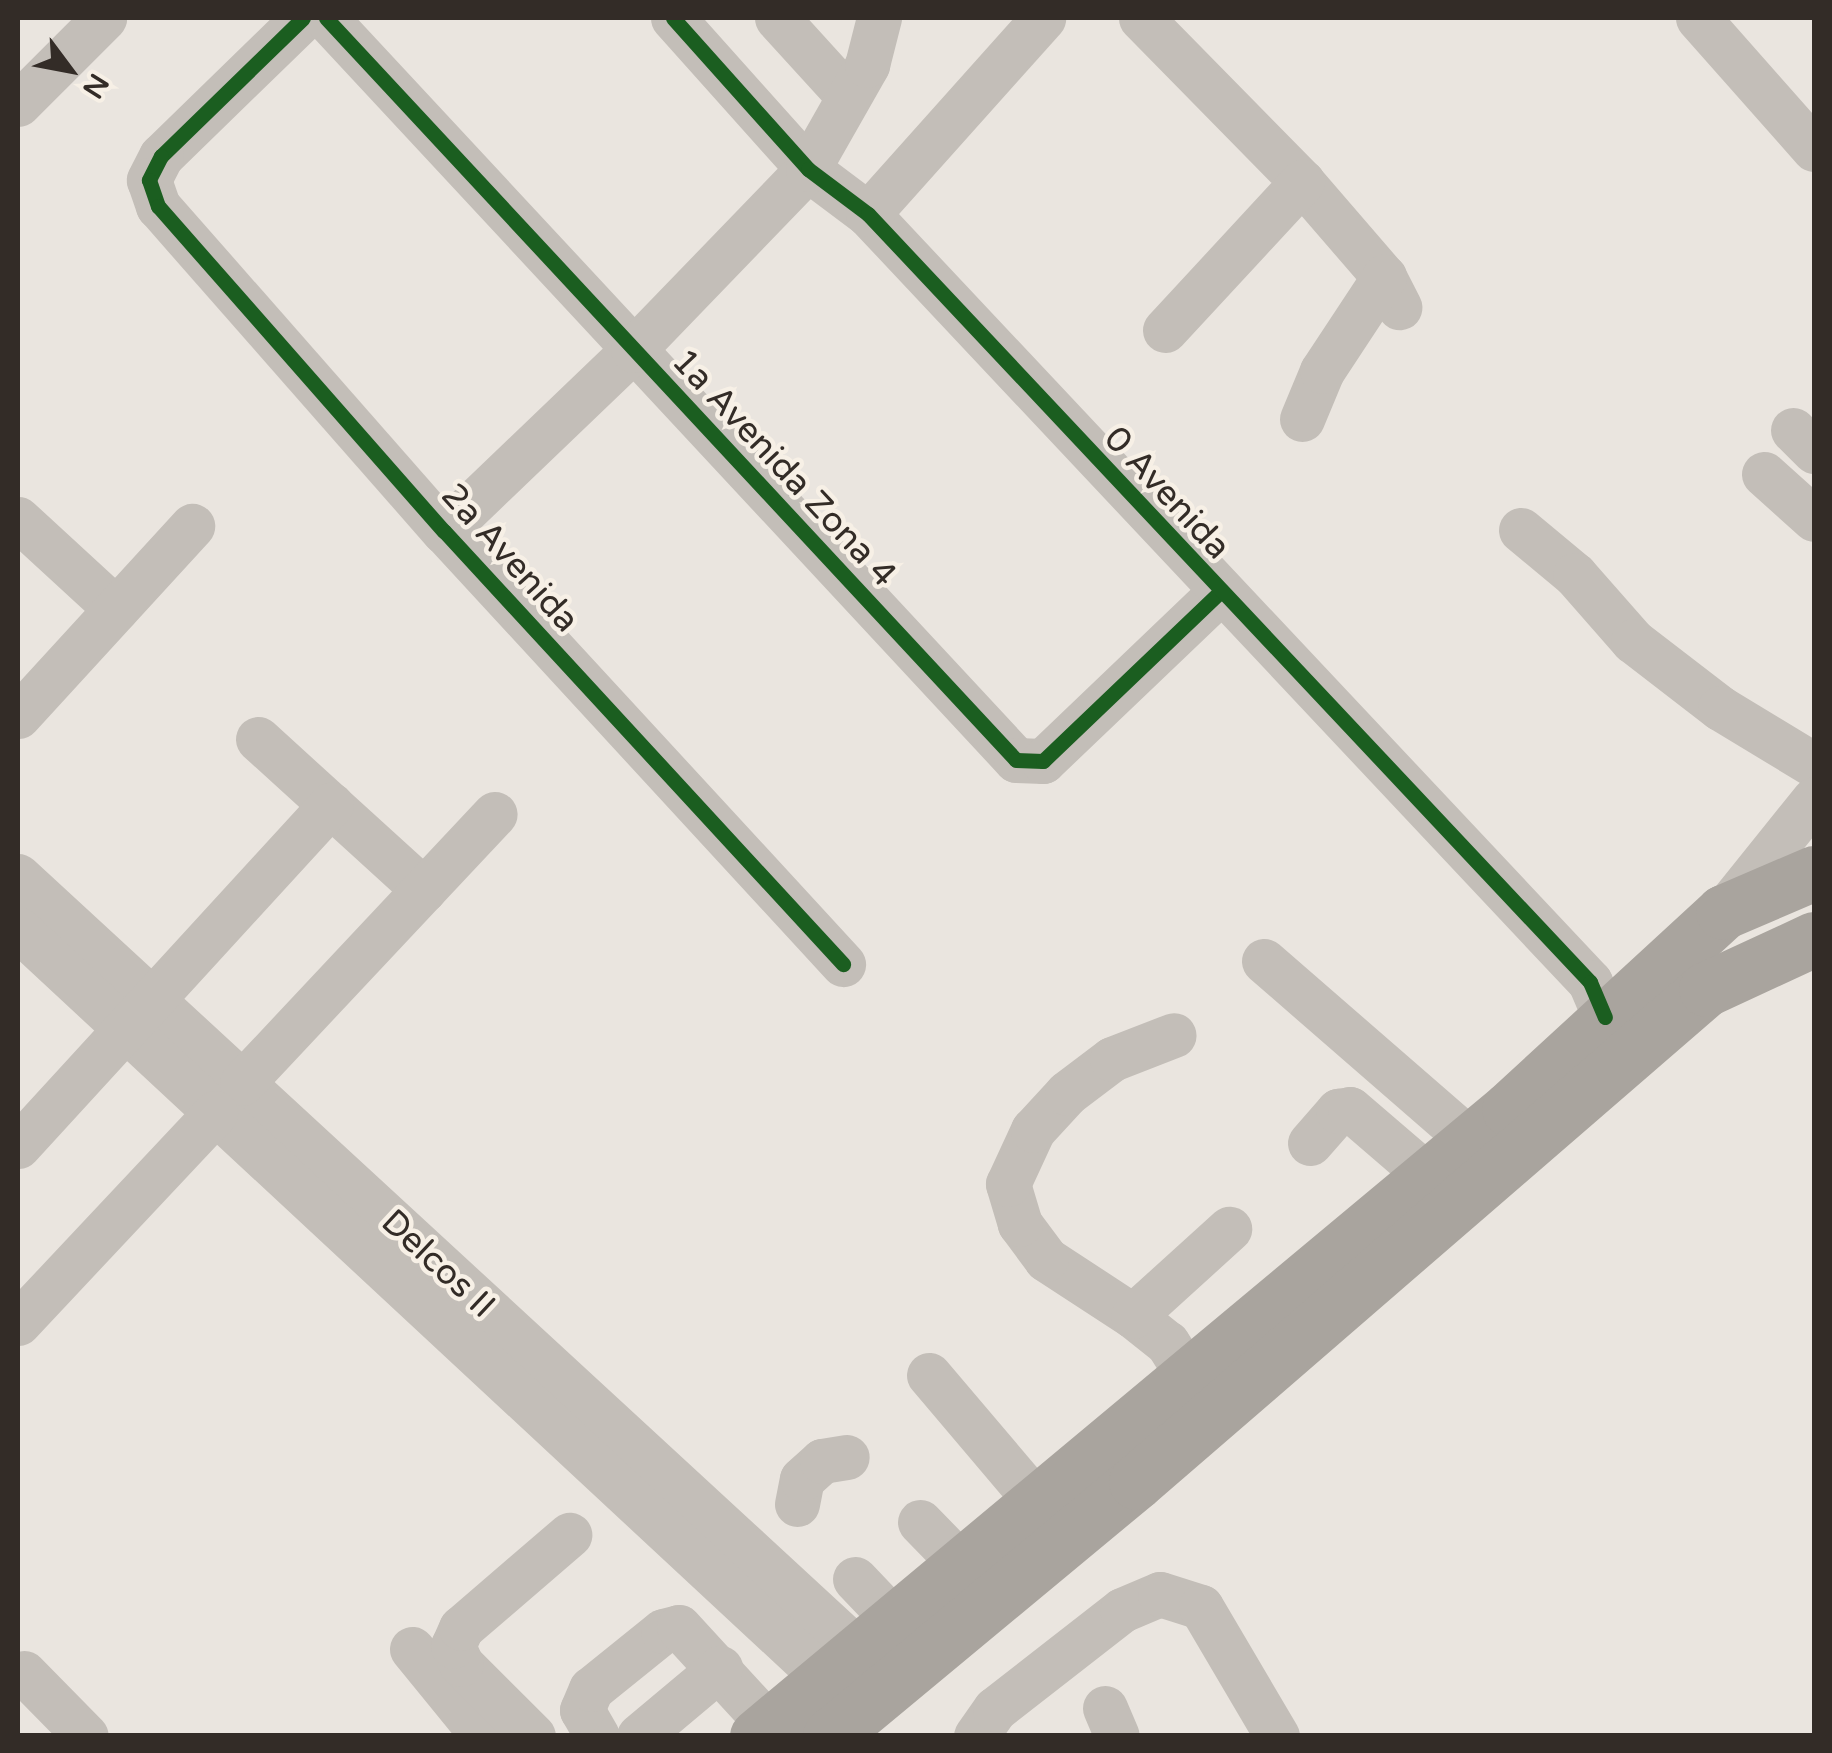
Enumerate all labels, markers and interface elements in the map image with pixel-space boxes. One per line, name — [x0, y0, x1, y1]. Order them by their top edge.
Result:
north arrow — [20, 20, 120, 120]
text: N — [75, 67, 116, 104]
street label: 1a Avenida Zona 4 — [663, 340, 905, 596]
street label: 0 Avenida — [1095, 418, 1239, 568]
street label: 2a Avenida — [432, 475, 588, 641]
street label: Delcos II — [373, 1201, 503, 1327]

